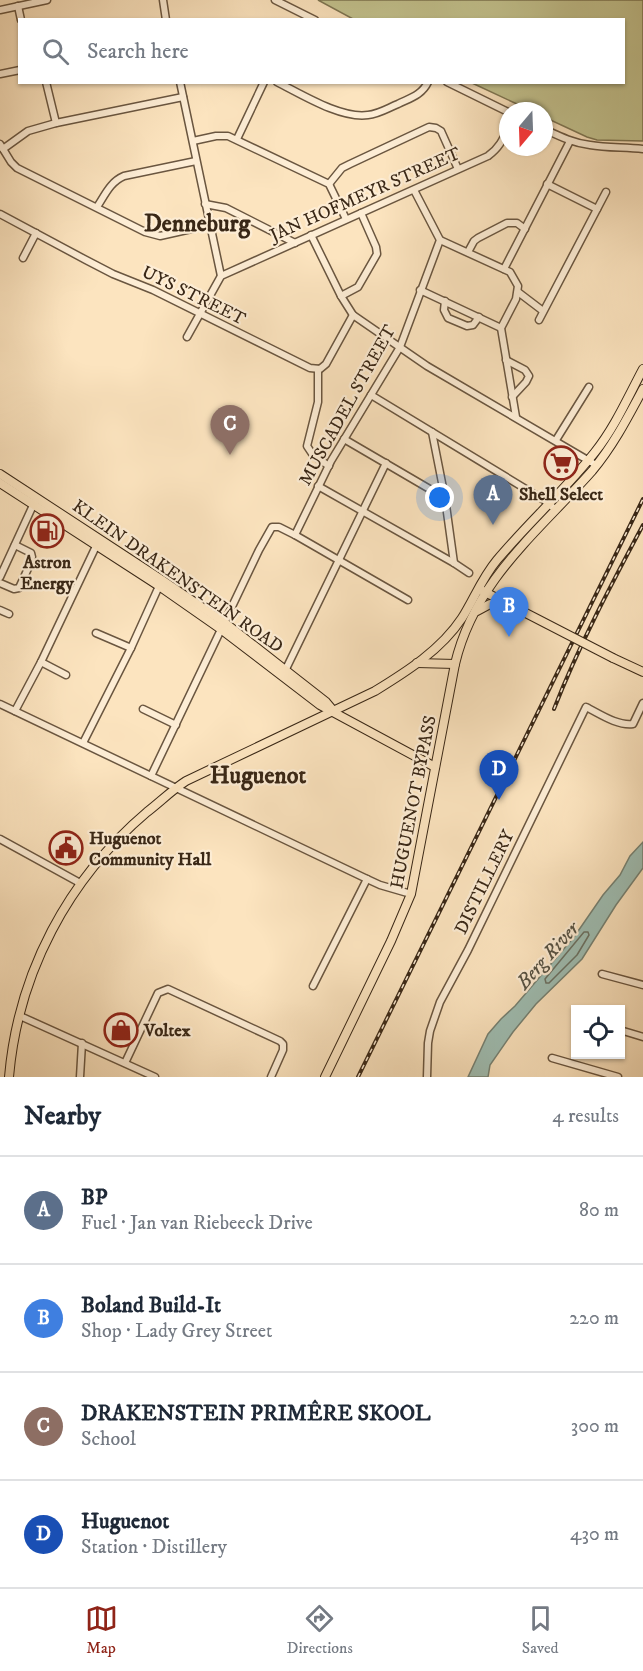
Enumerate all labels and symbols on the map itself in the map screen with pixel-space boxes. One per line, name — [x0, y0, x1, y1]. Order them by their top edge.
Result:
north arrow — [499, 102, 553, 156]
street label: JAN HOFMEYR STREET — [265, 143, 464, 248]
district label: Denneburg — [144, 209, 251, 239]
street label: UYS STREET — [138, 261, 249, 331]
street label: MUSCADEL STREET — [295, 321, 401, 490]
pin: C — [210, 406, 250, 455]
supermarket icon: Shell Select — [543, 445, 579, 481]
pin: A — [474, 476, 512, 525]
your location — [425, 483, 454, 512]
place label: Shell Select — [519, 484, 603, 506]
street label: KLEIN DRAKENSTEIN ROAD — [68, 495, 287, 658]
fuel station icon: Astron Energy — [29, 513, 65, 549]
place label: Astron Energy — [20, 552, 74, 595]
pin: B — [490, 588, 528, 637]
street label: HUGUENOT BYPASS — [386, 714, 442, 891]
pin: D — [480, 750, 518, 800]
district label: Huguenot — [210, 761, 307, 791]
street label: DISTILLERY — [450, 826, 520, 938]
place label: Huguenot Community Hall — [89, 828, 212, 871]
public building icon: Huguenot Community Hall — [48, 830, 84, 866]
water label: Berg River — [511, 916, 586, 996]
shop icon: Voltex — [103, 1012, 139, 1048]
place label: Voltex — [143, 1020, 191, 1042]

